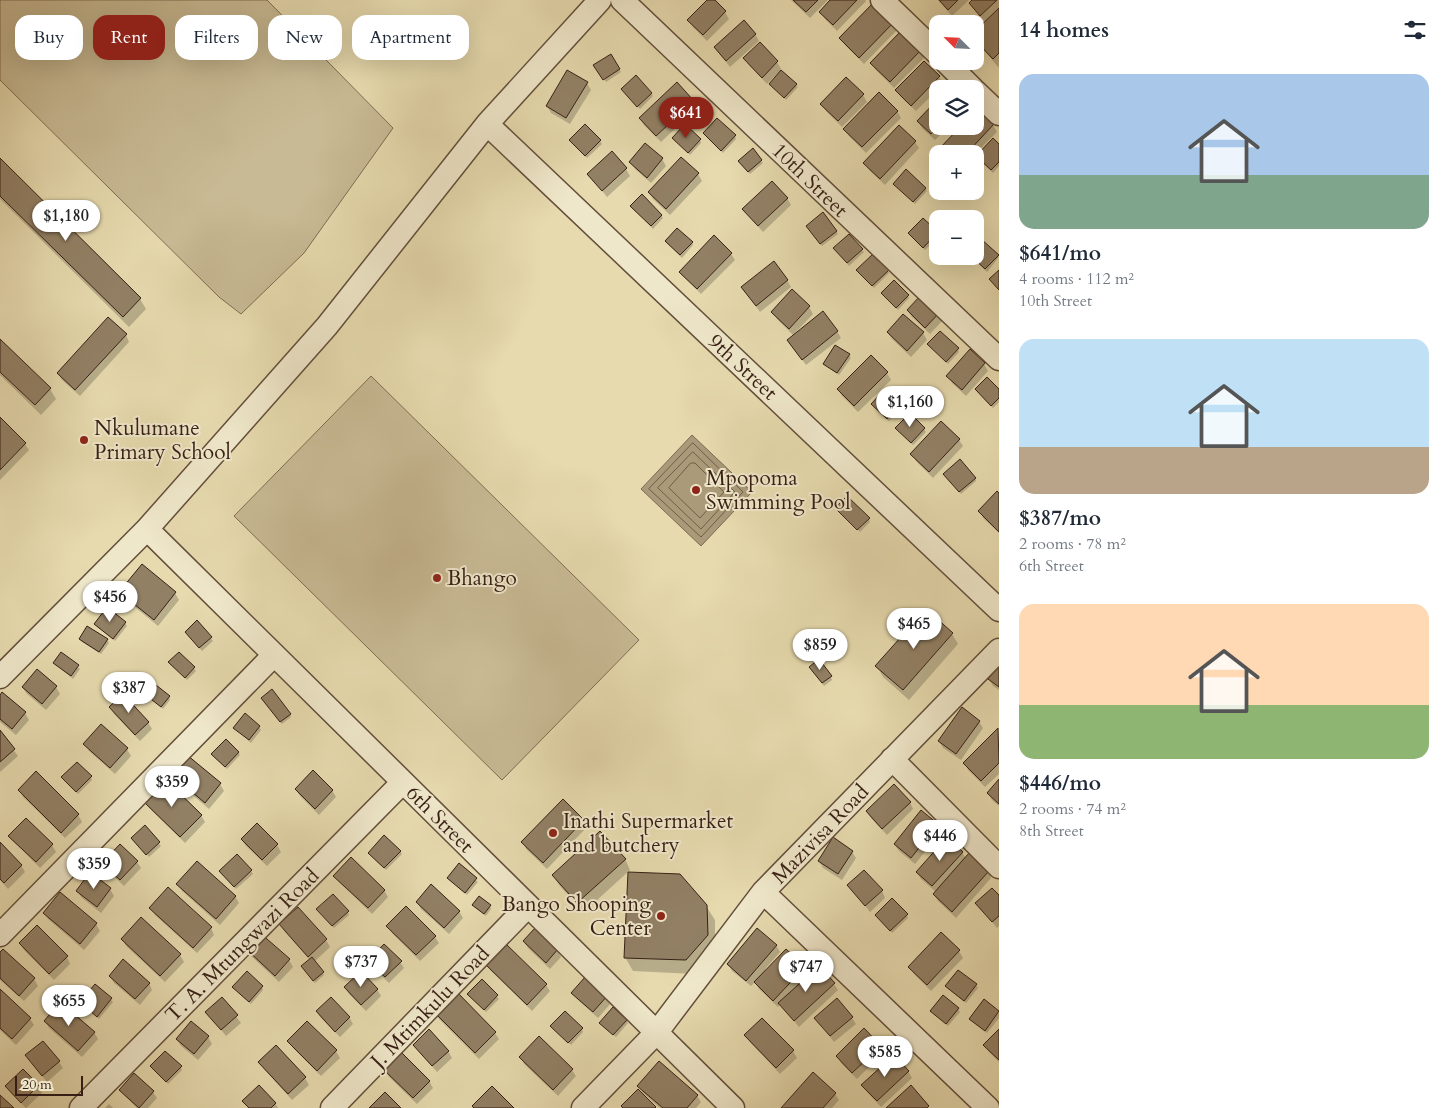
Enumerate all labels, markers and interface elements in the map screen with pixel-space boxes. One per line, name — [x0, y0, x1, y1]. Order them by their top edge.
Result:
chip: Buy — [15, 15, 83, 60]
chip: Rent — [93, 15, 165, 60]
chip: Filters — [175, 15, 258, 60]
chip: New — [268, 15, 342, 60]
chip: Apartment — [352, 15, 469, 60]
north arrow — [929, 15, 984, 70]
map controls — [929, 15, 984, 265]
text: 14 homes — [1019, 16, 1109, 45]
icon: filters — [1401, 16, 1429, 44]
button: layers — [929, 80, 984, 135]
pin: $641 — [656, 96, 716, 139]
text: $641 — [670, 102, 702, 124]
icon: home — [1179, 106, 1269, 196]
street label: 10th Street — [765, 137, 854, 224]
button: + — [929, 145, 984, 200]
pin: $1,180 — [25, 200, 107, 242]
text: $1,180 — [43, 205, 89, 227]
button: − — [929, 210, 984, 265]
text: $641/mo — [1019, 239, 1101, 268]
text: 4 rooms · 112 m² — [1019, 268, 1134, 290]
text: 10th Street — [1019, 290, 1092, 312]
street label: 9th Street — [702, 328, 784, 407]
icon: home — [1179, 371, 1269, 461]
pin: $1,160 — [869, 386, 951, 428]
text: $1,160 — [887, 391, 933, 413]
place label: Nkulumane Primary School — [94, 414, 231, 467]
marker: Nkulumane Primary School — [78, 434, 90, 446]
place label: Mpopoma Swimming Pool — [706, 464, 851, 517]
marker: Mpopoma Swimming Pool — [690, 484, 702, 496]
text: $387/mo — [1019, 504, 1101, 533]
text: 2 rooms · 78 m² — [1019, 533, 1126, 555]
text: 6th Street — [1019, 555, 1084, 577]
place label: Bhango — [447, 564, 517, 593]
marker: Bhango — [431, 572, 443, 584]
pin: $456 — [80, 580, 140, 623]
text: $456 — [94, 586, 126, 608]
pin: $465 — [884, 608, 944, 650]
text: $465 — [898, 613, 930, 635]
pin: $859 — [790, 628, 850, 671]
text: $859 — [804, 634, 836, 656]
icon: home — [1179, 636, 1269, 726]
pin: $387 — [99, 672, 159, 714]
text: $387 — [113, 677, 145, 699]
pin: $359 — [142, 766, 202, 808]
text: $446/mo — [1019, 769, 1101, 798]
text: $359 — [156, 771, 188, 793]
street label: Mazivisa Road — [765, 778, 875, 891]
street label: 6th Street — [399, 779, 480, 860]
text: 2 rooms · 74 m² — [1019, 798, 1126, 820]
place label: Inathi Supermarket and butchery — [563, 807, 734, 860]
pin: $446 — [910, 820, 970, 862]
text: 8th Street — [1019, 820, 1084, 842]
text: $446 — [924, 825, 956, 847]
marker: Inathi Supermarket and butchery — [547, 827, 559, 839]
pin: $359 — [64, 848, 124, 890]
text: $359 — [78, 853, 110, 875]
street label: T. A. Mtungwazi Road — [159, 862, 326, 1029]
place label: Bango Shooping Center — [501, 890, 651, 943]
marker: Bango Shooping Center — [655, 910, 667, 922]
street label: J. Mtimkulu Road — [362, 940, 496, 1077]
pin: $737 — [331, 946, 391, 988]
pin: $747 — [776, 950, 836, 993]
text: $737 — [345, 951, 377, 973]
text: $747 — [790, 956, 822, 978]
pin: $655 — [39, 984, 99, 1027]
text: $655 — [53, 990, 85, 1012]
pin: $585 — [855, 1036, 915, 1078]
text: $585 — [869, 1041, 901, 1063]
scale bar — [15, 1073, 82, 1096]
text: 20 m — [22, 1075, 52, 1094]

